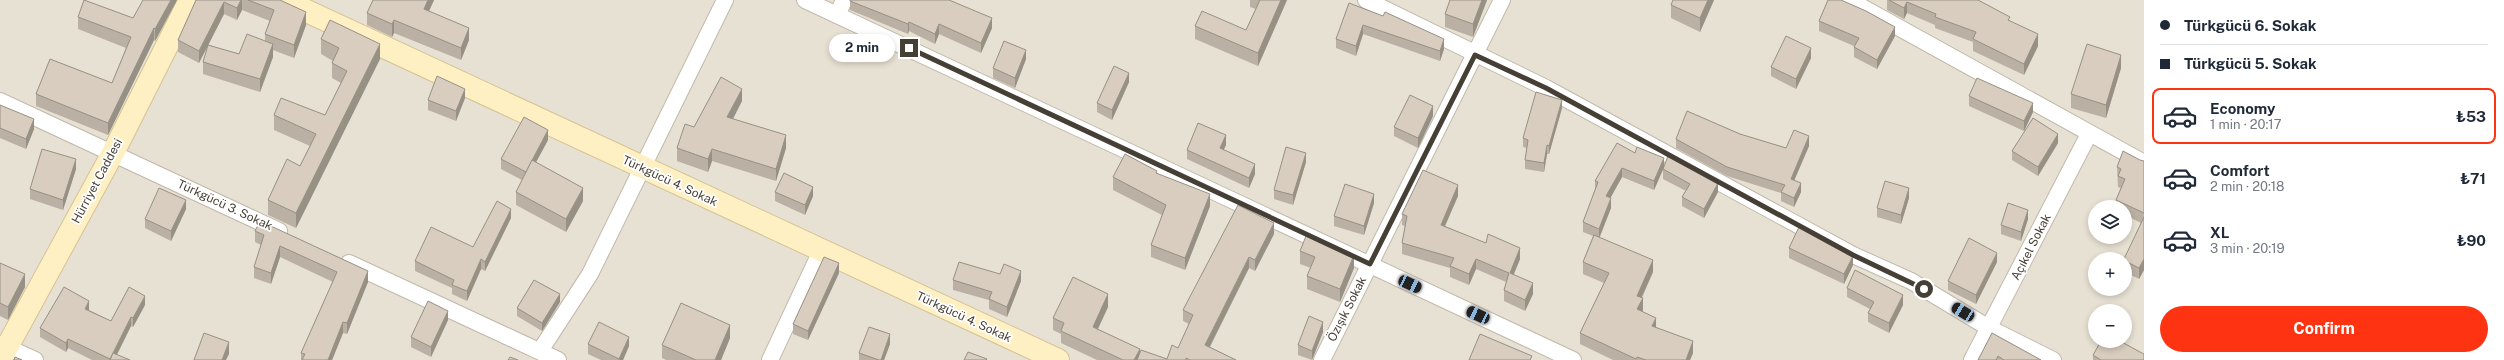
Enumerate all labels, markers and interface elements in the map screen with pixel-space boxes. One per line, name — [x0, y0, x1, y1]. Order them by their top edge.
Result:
text: Türkgücü 6. Sokak — [2184, 17, 2316, 34]
callout: 2 min — [829, 34, 895, 62]
route end — [900, 39, 918, 57]
text: 2 min — [845, 40, 879, 55]
text: Türkgücü 5. Sokak — [2184, 55, 2317, 72]
icon: car — [2162, 98, 2198, 134]
text: Economy — [2210, 100, 2275, 117]
text: ₺53 — [2456, 108, 2486, 125]
text: 1 min · 20:17 — [2210, 117, 2281, 132]
street label: Hürriyet Caddesi — [69, 136, 125, 226]
street label: Türkgücü 4. Sokak — [620, 153, 720, 209]
icon: car — [2162, 160, 2198, 196]
text: Comfort — [2210, 162, 2270, 179]
text: ₺71 — [2460, 170, 2486, 187]
street label: Türkgücü 3. Sokak — [175, 177, 275, 233]
text: 2 min · 20:18 — [2210, 179, 2285, 194]
map controls — [2088, 200, 2132, 348]
button: layers — [2088, 200, 2132, 244]
street label: Açıkel Sokak — [2008, 211, 2054, 282]
icon: car — [2162, 222, 2198, 258]
text: XL — [2210, 224, 2229, 241]
text: ₺90 — [2457, 232, 2486, 249]
text: 3 min · 20:19 — [2210, 241, 2285, 256]
button: + — [2088, 252, 2132, 296]
car — [1397, 273, 1423, 295]
street label: Özışık Sokak — [1325, 274, 1369, 344]
route start — [1915, 280, 1933, 298]
street label: Türkgücü 4. Sokak — [914, 289, 1014, 345]
car — [1950, 301, 1976, 323]
car — [1465, 304, 1491, 326]
button: − — [2088, 304, 2132, 348]
button: Confirm — [2160, 306, 2488, 352]

